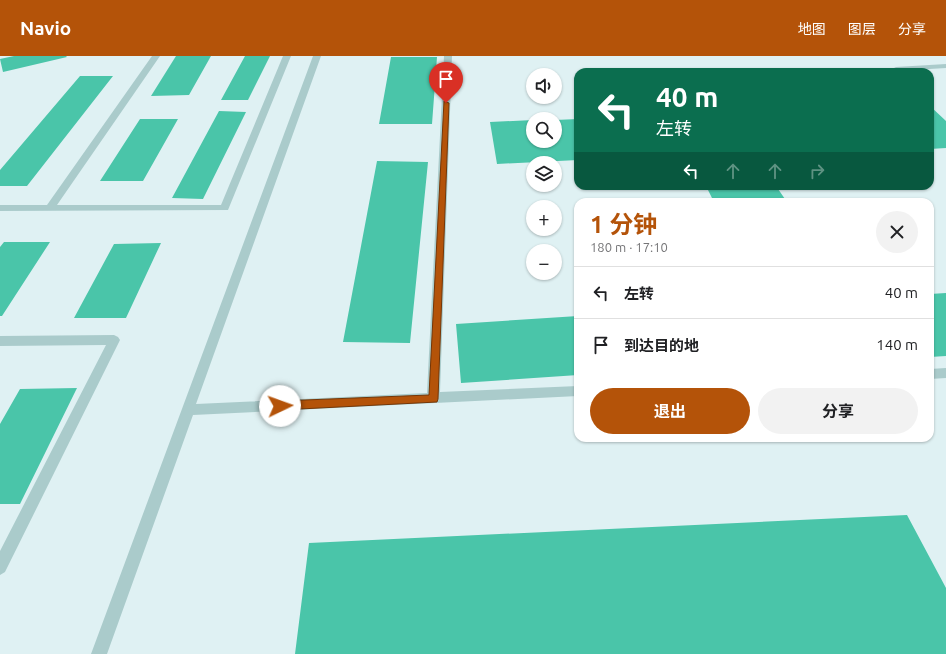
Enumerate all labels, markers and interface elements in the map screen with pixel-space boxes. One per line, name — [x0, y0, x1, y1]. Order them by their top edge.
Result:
text: Navio — [20, 17, 71, 39]
text: 地图 — [798, 21, 826, 37]
text: 图层 — [848, 21, 876, 37]
text: 分享 — [898, 21, 926, 37]
pin — [429, 62, 463, 103]
icon: arrive — [435, 68, 457, 90]
map controls — [526, 68, 562, 280]
button: sound — [526, 68, 562, 104]
text: 40 m — [656, 81, 718, 112]
icon: left — [590, 84, 642, 136]
button: search — [526, 112, 562, 148]
text: 左转 — [656, 118, 692, 138]
button: layers — [526, 156, 562, 192]
icon: left — [680, 160, 702, 182]
icon: ahead — [722, 160, 744, 182]
icon: ahead — [764, 160, 786, 182]
icon: right — [806, 160, 828, 182]
button: + — [526, 200, 562, 236]
text: 1 分钟 — [590, 211, 657, 238]
button: close — [876, 211, 918, 253]
text: 180 m · 17:10 — [590, 240, 668, 254]
button: − — [526, 244, 562, 280]
icon: left — [590, 282, 612, 304]
text: 40 m — [885, 284, 918, 301]
text: 左转 — [624, 285, 654, 302]
icon: arrive — [590, 334, 612, 356]
text: 140 m — [876, 336, 918, 353]
text: 到达目的地 — [624, 337, 699, 354]
position arrow — [259, 385, 301, 427]
button: 退出 — [590, 388, 750, 434]
button: 分享 — [758, 388, 918, 434]

